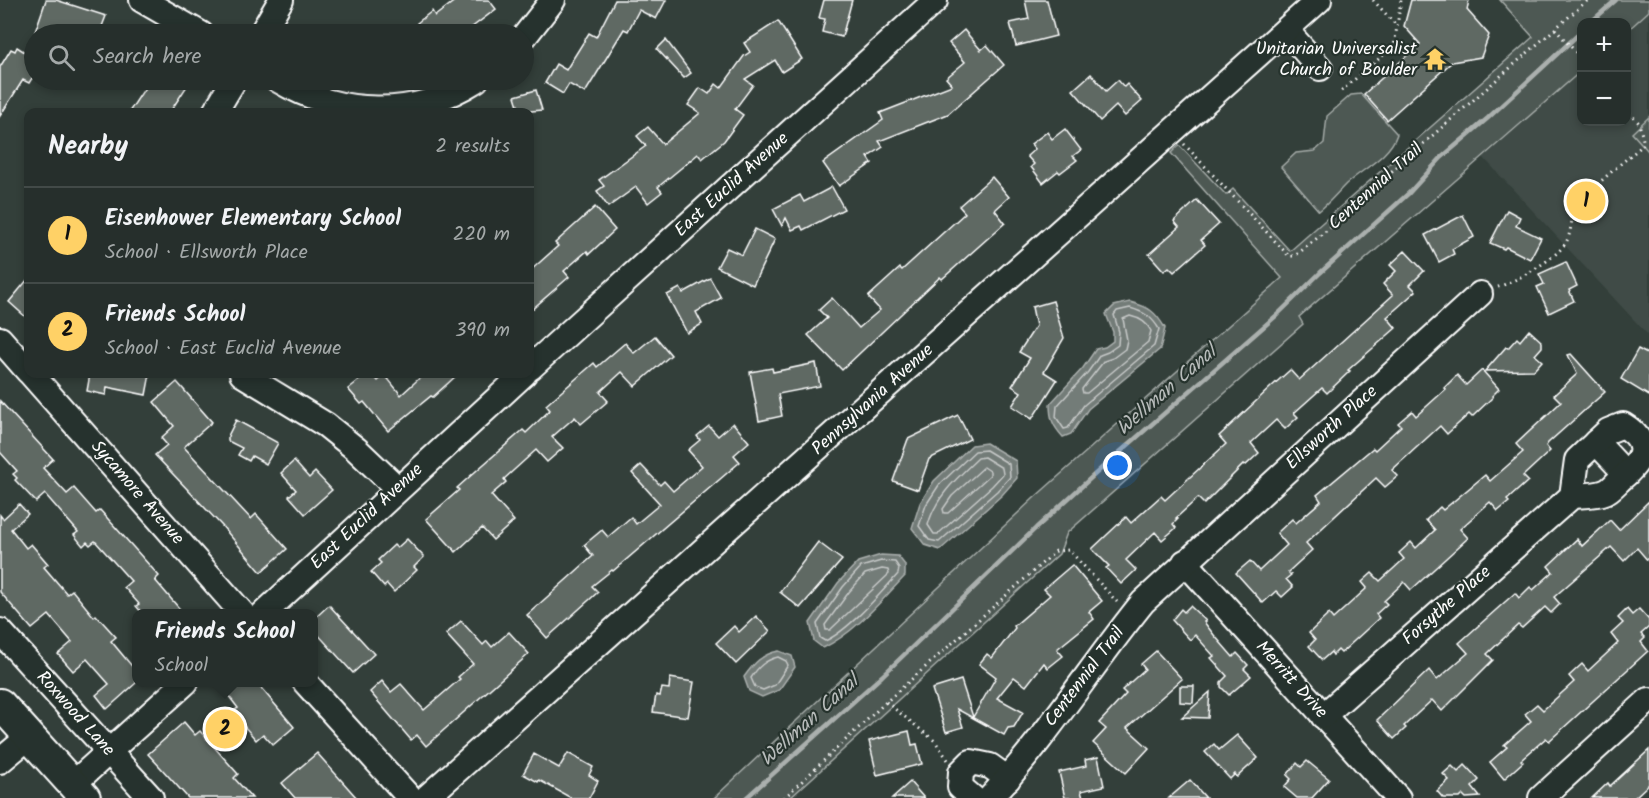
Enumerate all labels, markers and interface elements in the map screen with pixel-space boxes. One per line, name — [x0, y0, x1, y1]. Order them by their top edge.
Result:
map controls — [1577, 18, 1631, 126]
button: + — [1577, 18, 1631, 72]
search box — [24, 24, 534, 90]
place label: Unitarian Universalist Church of Boulder — [1256, 35, 1418, 85]
text: Search here — [93, 40, 201, 75]
icon: search — [45, 41, 78, 74]
temple icon: Unitarian Universalist Church of Boulder — [1422, 46, 1448, 72]
button: − — [1577, 72, 1631, 126]
street label: East Euclid Avenue — [668, 125, 796, 245]
text: Nearby — [48, 126, 128, 168]
text: 2 results — [435, 131, 510, 163]
street label: Centennial Trail — [1322, 136, 1431, 238]
pin: 1 — [1566, 178, 1606, 224]
text: Eisenhower Elementary School — [105, 202, 401, 237]
text: 1 — [64, 219, 71, 251]
text: 220 m — [453, 219, 510, 251]
text: School · Ellsworth Place — [105, 237, 308, 269]
text: Friends School — [105, 298, 245, 333]
text: 2 — [62, 315, 73, 347]
text: 390 m — [455, 315, 510, 347]
text: School · East Euclid Avenue — [105, 333, 341, 365]
water label: Wellman Canal — [1109, 335, 1228, 444]
street label: Pennsylvania Avenue — [805, 337, 941, 463]
street label: Ellsworth Place — [1279, 378, 1385, 478]
street label: Sycamore Avenue — [83, 434, 191, 552]
your location — [1103, 451, 1132, 480]
street label: East Euclid Avenue — [304, 457, 430, 577]
street label: Forsythe Place — [1396, 559, 1498, 653]
popup — [132, 609, 318, 687]
text: Friends School — [155, 615, 295, 650]
street label: Centennial Trail — [1037, 620, 1133, 734]
street label: Merritt Drive — [1248, 634, 1334, 726]
text: School — [155, 650, 208, 682]
street label: Roxwood Lane — [28, 665, 122, 763]
water label: Wellman Canal — [753, 665, 870, 775]
pin: 2 — [206, 706, 244, 752]

